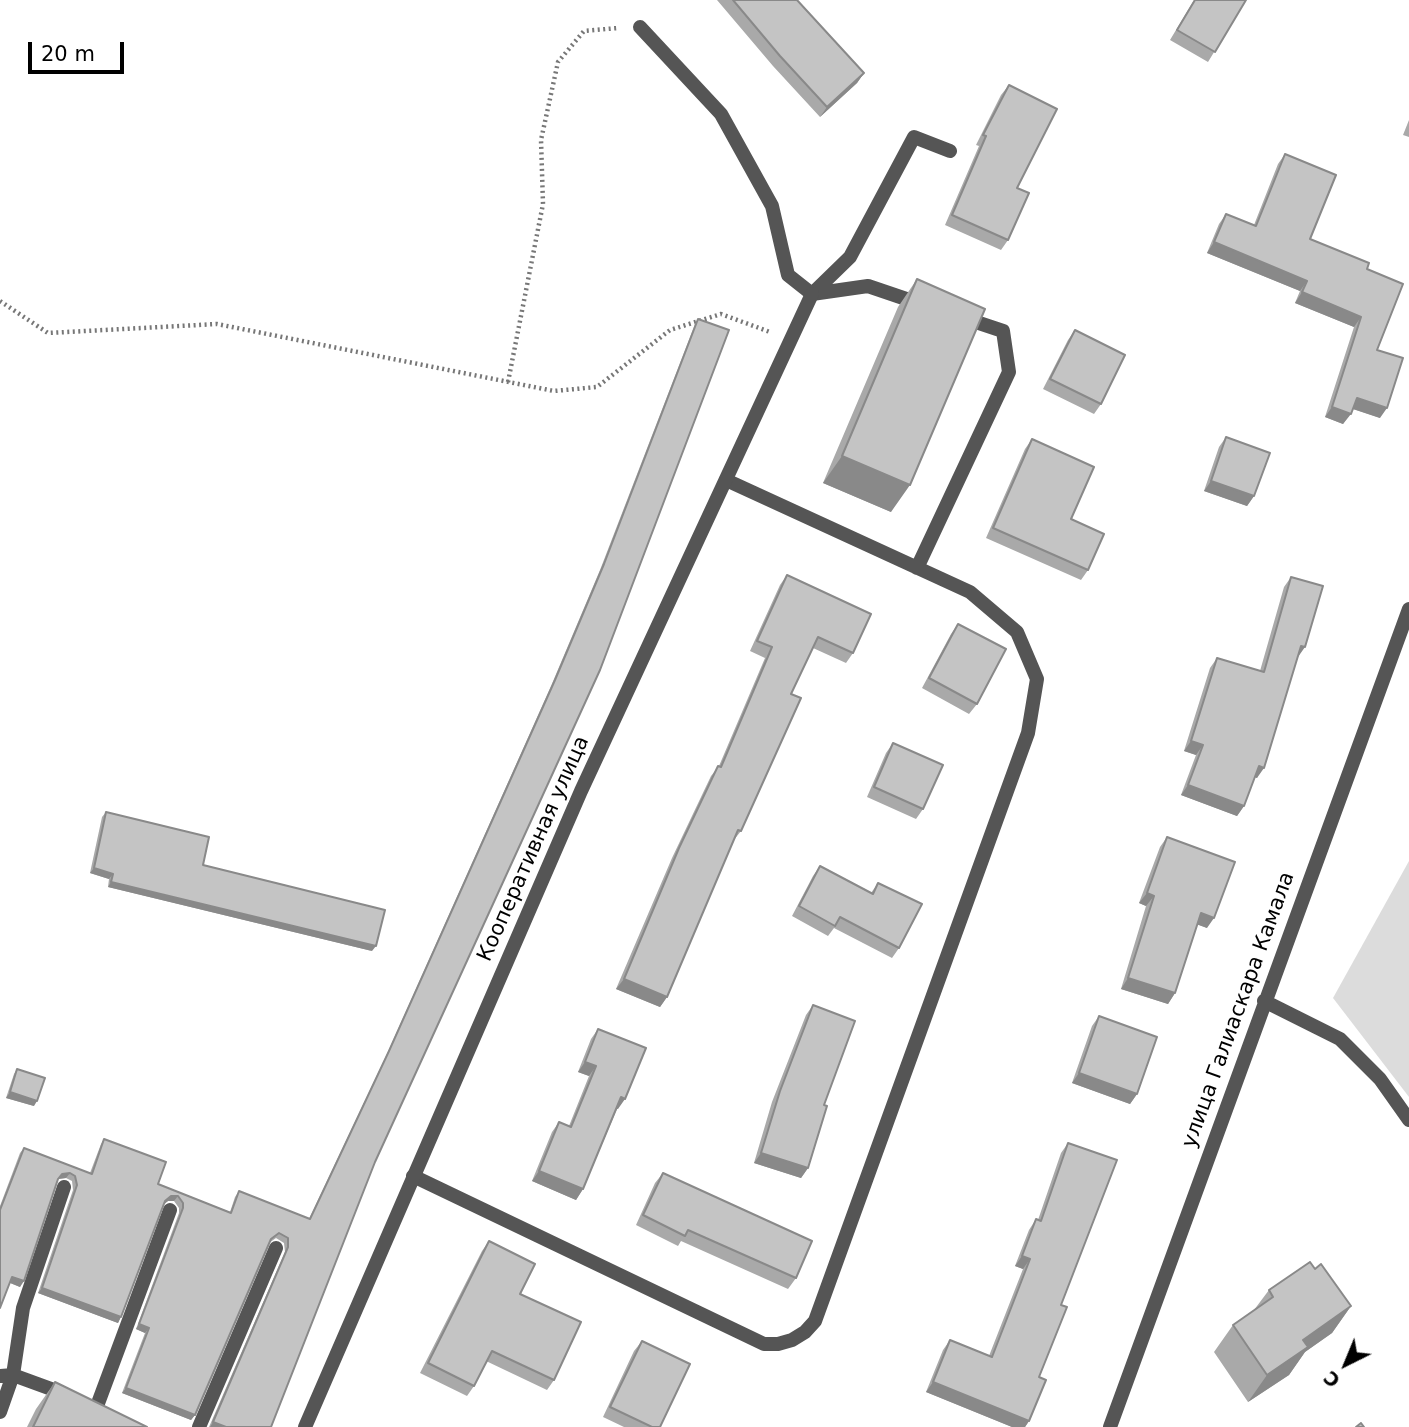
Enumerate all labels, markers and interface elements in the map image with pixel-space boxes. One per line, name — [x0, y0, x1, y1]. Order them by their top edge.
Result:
scale bar — [32, 28, 128, 72]
text: 20 m — [41, 42, 95, 66]
street label: Кооперативная улица — [473, 732, 595, 966]
street label: улица Галиаскара Камала — [1177, 869, 1301, 1151]
north arrow — [1311, 1329, 1381, 1399]
text: С — [1319, 1367, 1344, 1392]

